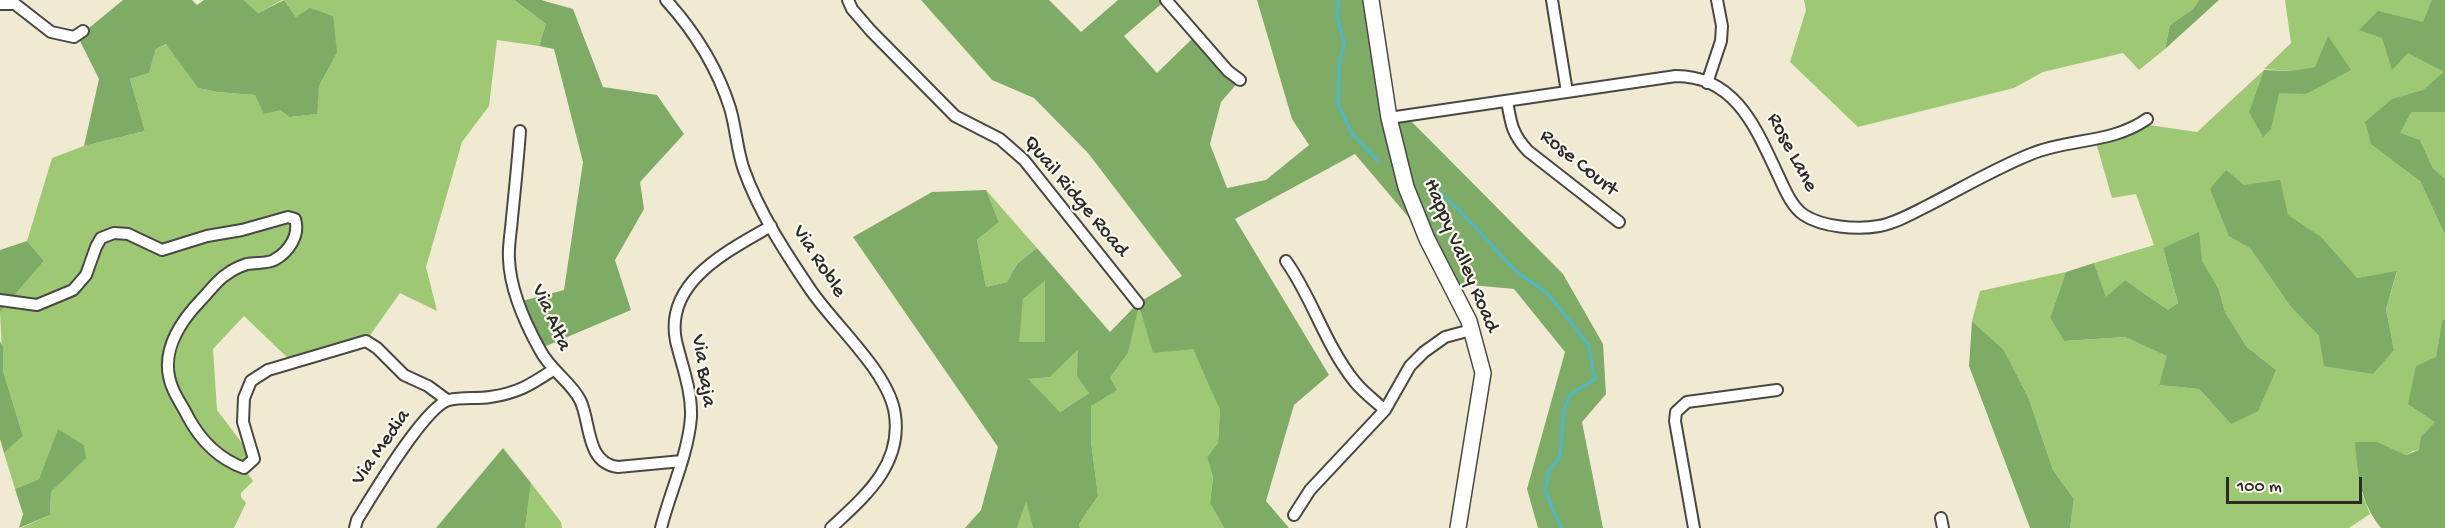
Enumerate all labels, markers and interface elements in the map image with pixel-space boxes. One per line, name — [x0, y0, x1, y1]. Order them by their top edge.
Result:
street label: Rose Lane — [1760, 109, 1822, 197]
street label: Rose Court — [1534, 125, 1622, 203]
street label: Quail Ridge Road — [1017, 131, 1133, 263]
street label: Happy Valley Road — [1416, 175, 1504, 337]
street label: Via Roble — [785, 221, 851, 303]
street label: Via Alta — [524, 281, 576, 355]
street label: Via Baja — [684, 333, 720, 409]
street label: Via Media — [347, 405, 417, 491]
scale bar — [2229, 465, 2366, 503]
text: 100 m — [2237, 477, 2282, 498]

